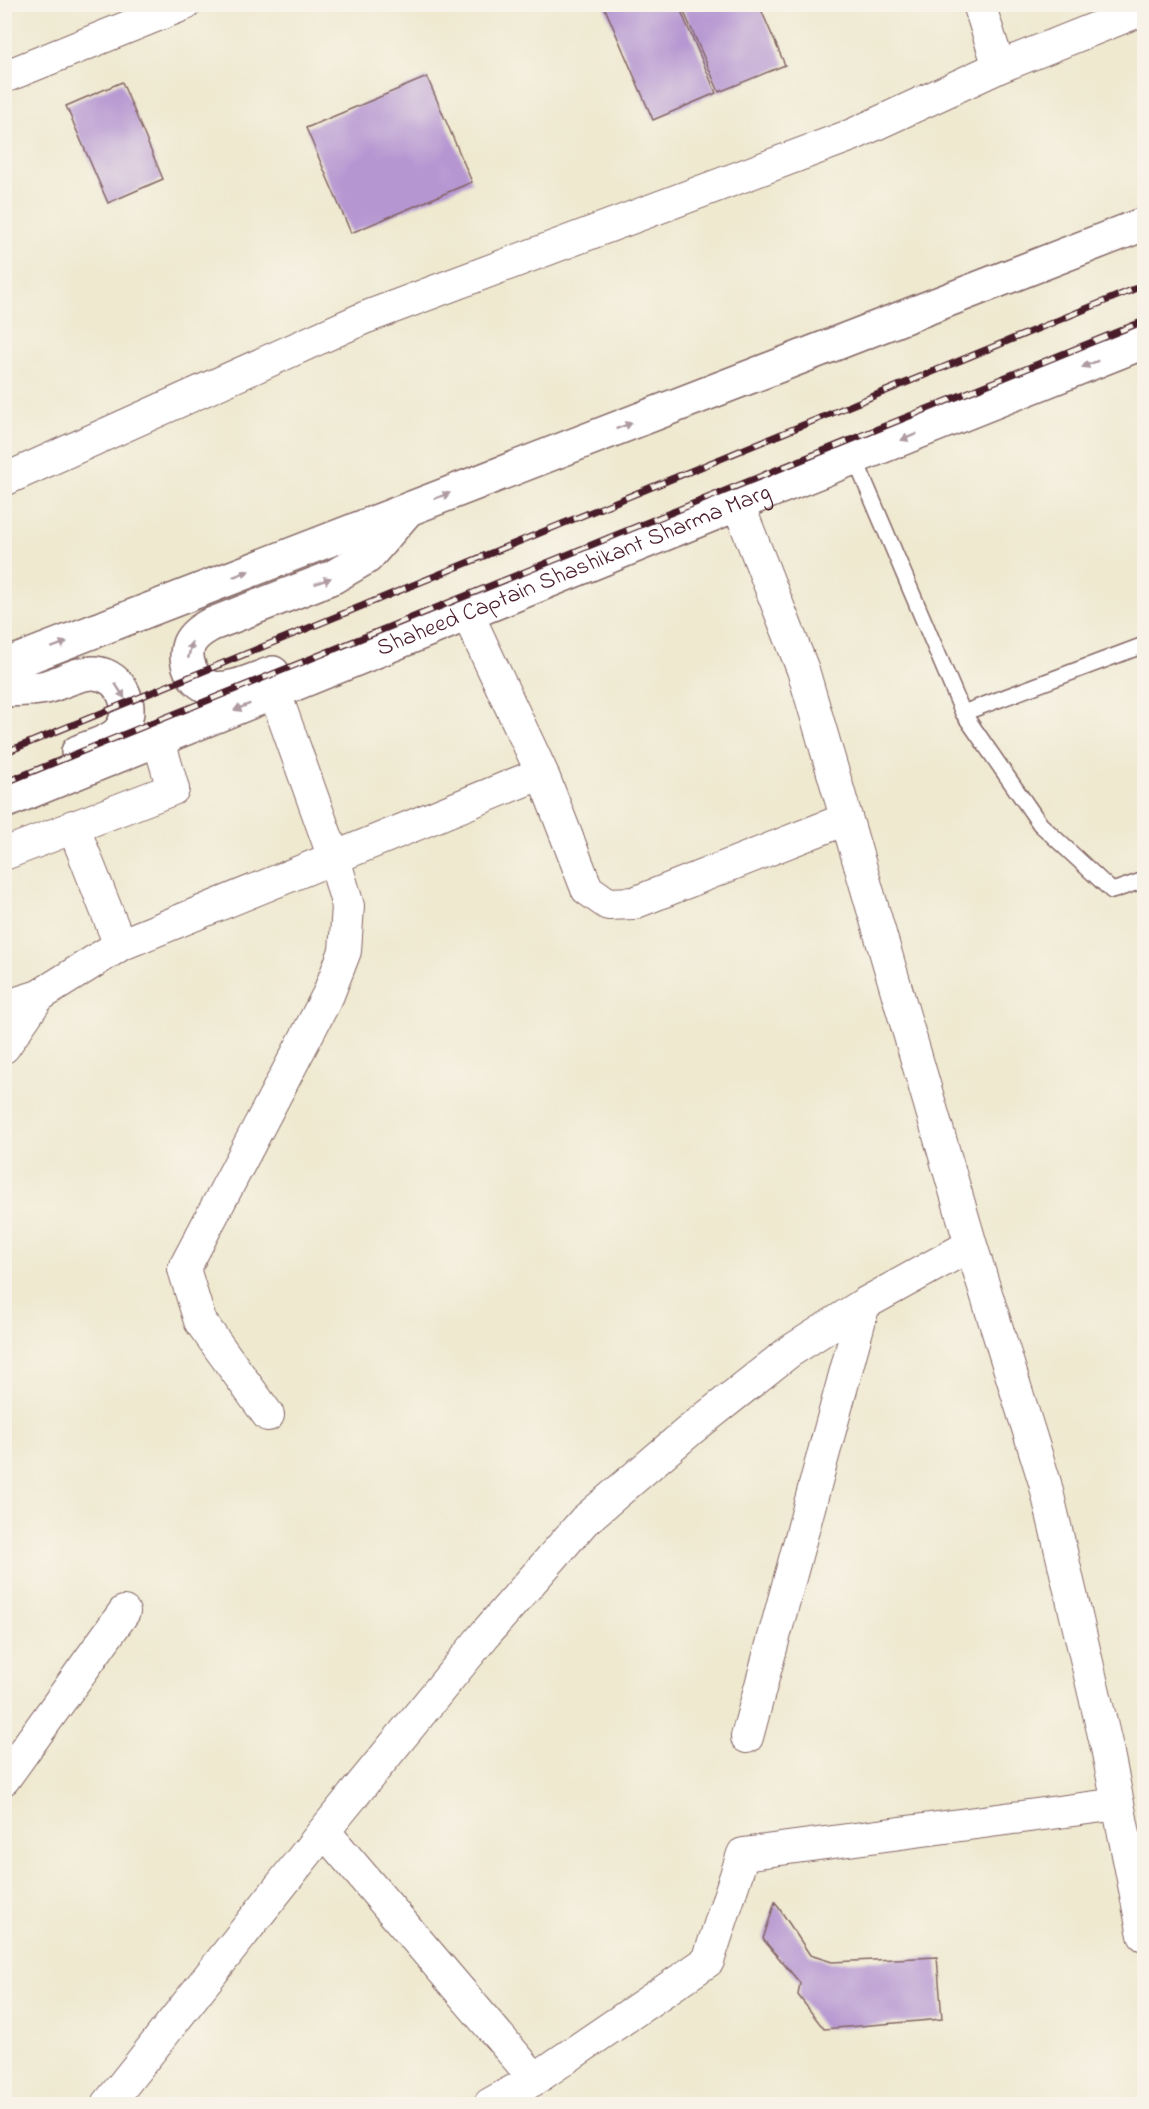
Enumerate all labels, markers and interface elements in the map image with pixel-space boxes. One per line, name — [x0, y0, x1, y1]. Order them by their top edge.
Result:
one-way arrow — [1081, 359, 1099, 369]
one-way arrow — [615, 421, 633, 430]
one-way arrow — [900, 432, 918, 442]
street label: Shaheed Captain Shashikant Sharma Marg — [372, 475, 776, 666]
one-way arrow — [433, 491, 451, 501]
one-way arrow — [232, 569, 250, 579]
one-way arrow — [314, 576, 332, 586]
one-way arrow — [50, 640, 68, 649]
one-way arrow — [185, 641, 195, 659]
one-way arrow — [115, 682, 126, 699]
one-way arrow — [233, 703, 251, 712]

